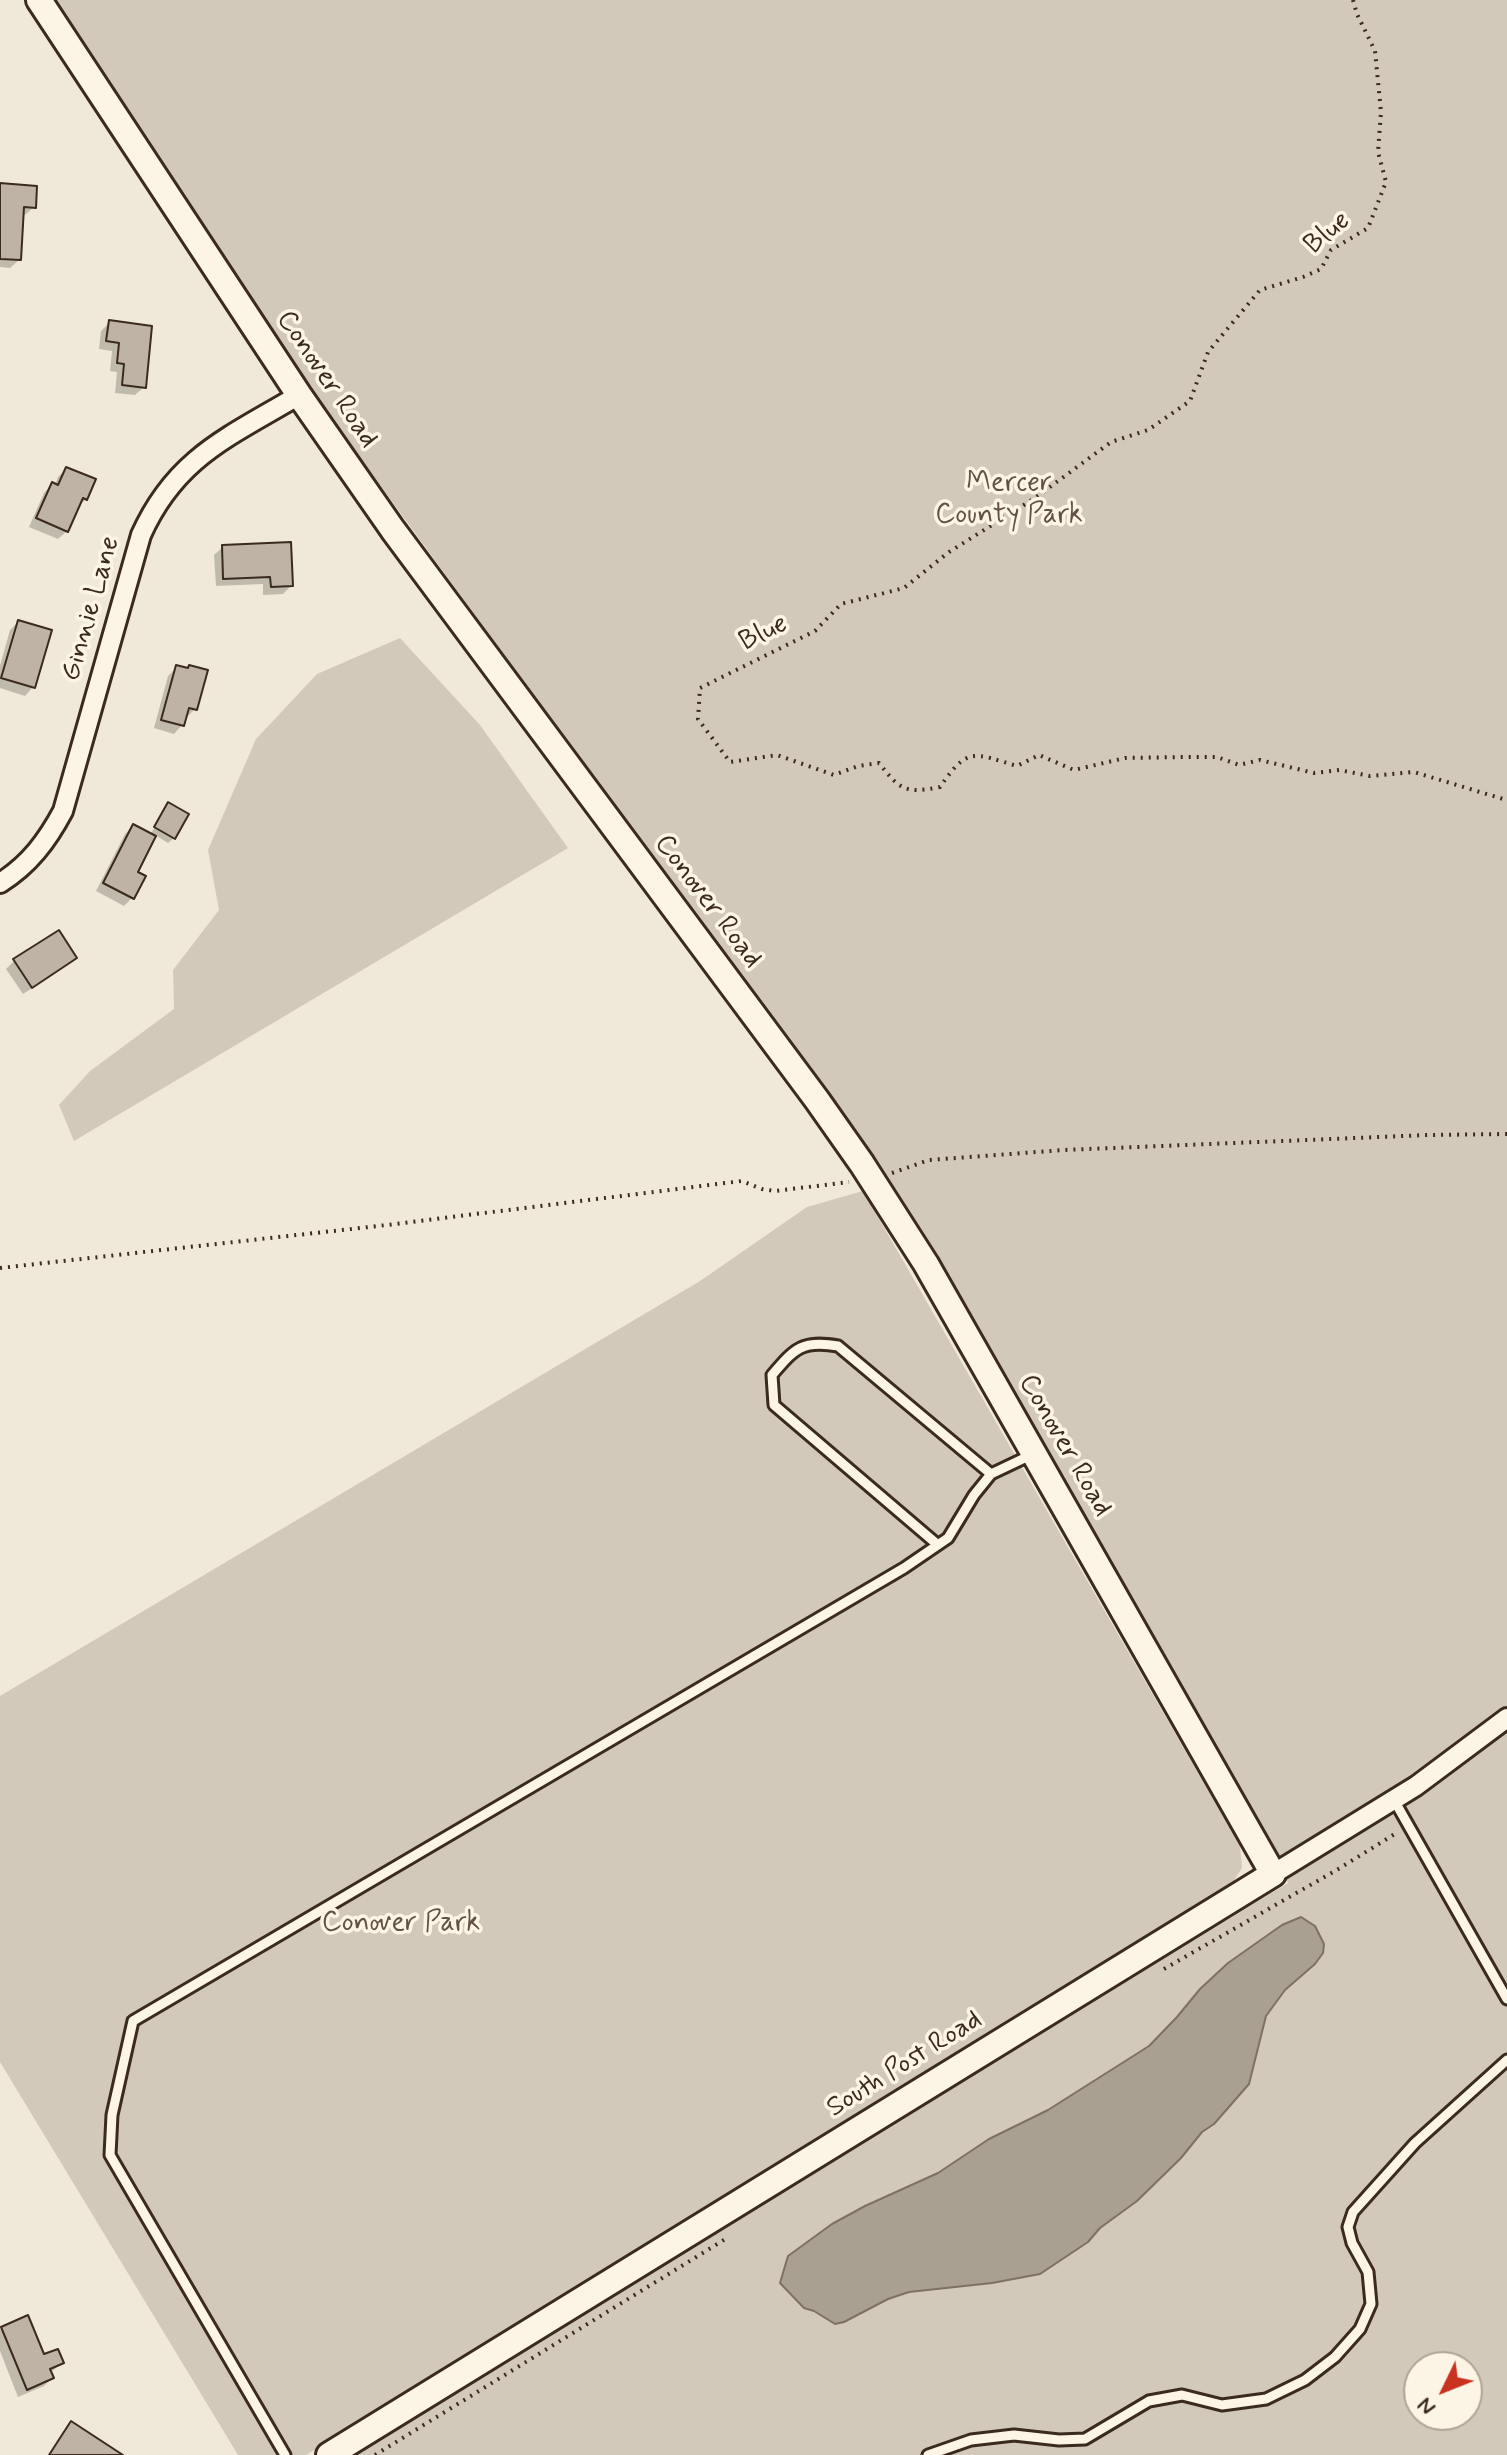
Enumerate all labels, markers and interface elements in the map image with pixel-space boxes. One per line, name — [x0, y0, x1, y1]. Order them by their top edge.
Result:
street label: Blue — [1298, 205, 1358, 263]
street label: Conover Road — [268, 305, 384, 455]
park label: Mercer County Park — [935, 467, 1083, 533]
street label: Ginnie Lane — [55, 533, 129, 685]
street label: Blue — [734, 608, 794, 660]
street label: Conover Road — [646, 829, 768, 975]
street label: Conover Road — [1010, 1369, 1118, 1523]
park label: Conover Park — [322, 1907, 480, 1941]
street label: South Post Road — [821, 2004, 989, 2126]
north arrow — [1403, 2351, 1483, 2431]
text: N — [1412, 2391, 1442, 2421]

